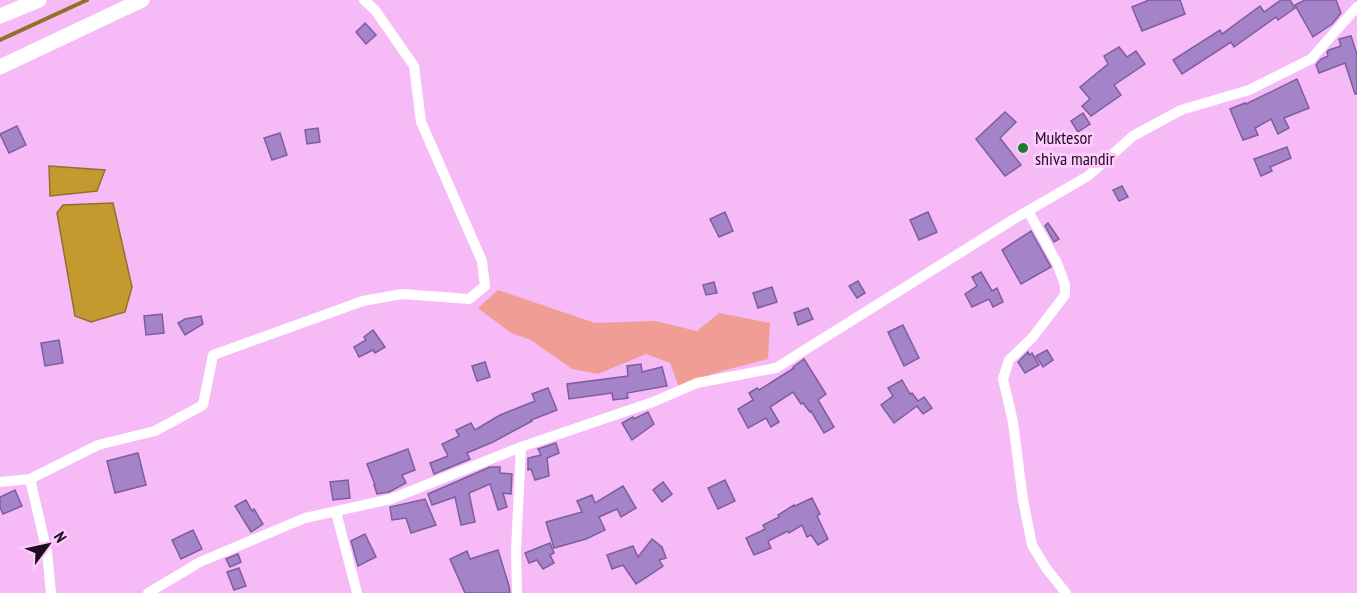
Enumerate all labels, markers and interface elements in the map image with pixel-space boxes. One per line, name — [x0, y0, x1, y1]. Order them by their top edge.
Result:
place label: Muktesor shiva mandir — [1035, 126, 1114, 170]
marker: Muktesor shiva mandir — [1016, 141, 1030, 155]
north arrow — [18, 515, 78, 575]
text: N — [50, 528, 71, 546]

